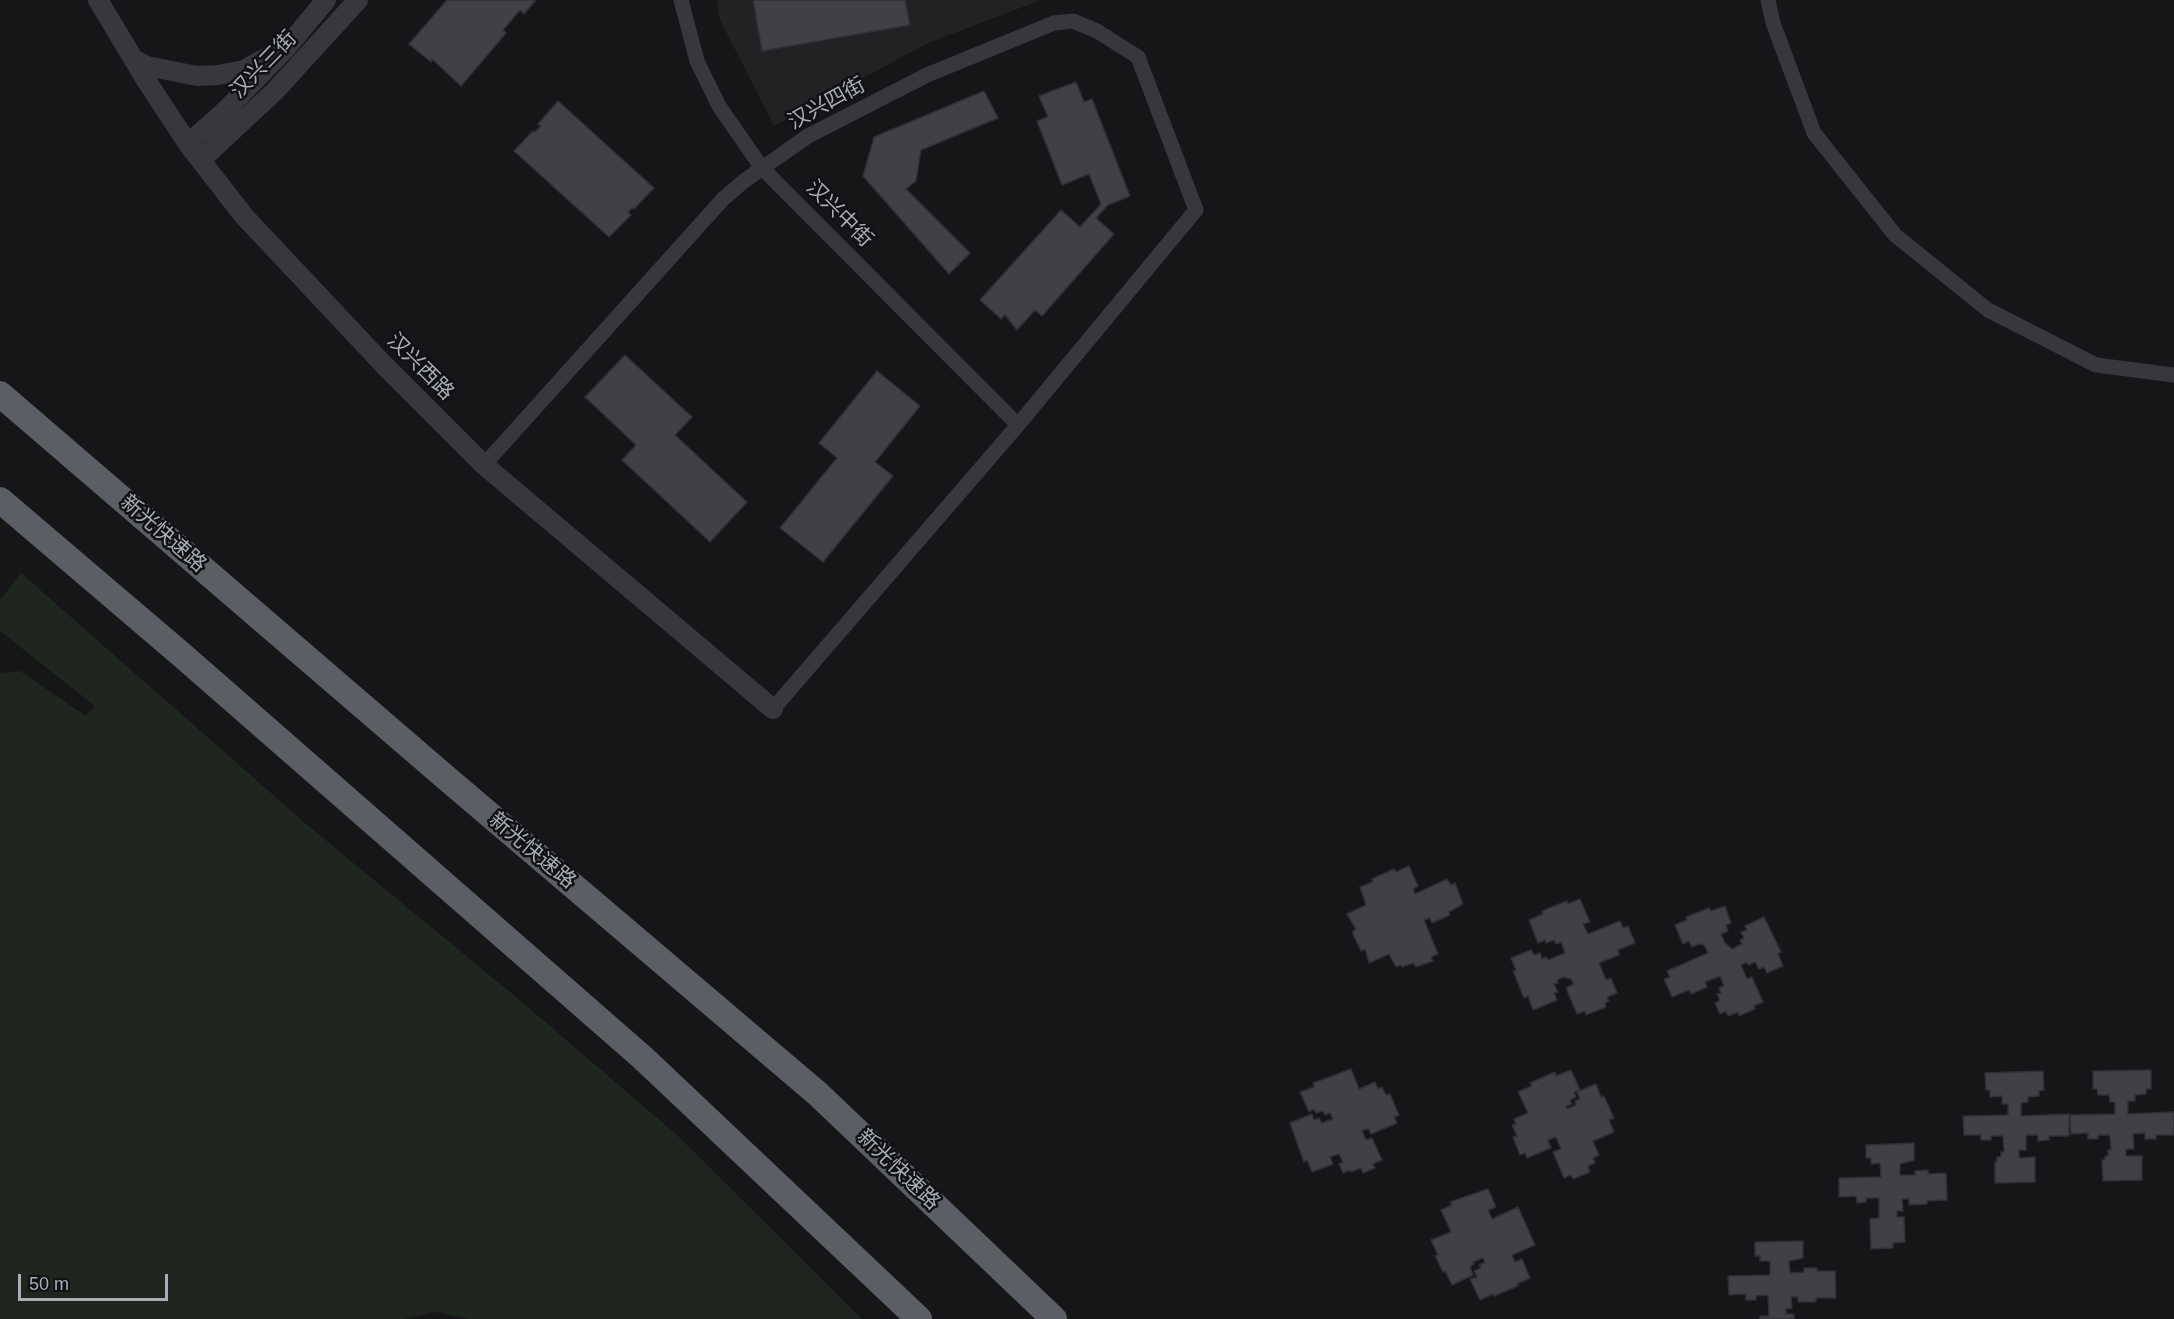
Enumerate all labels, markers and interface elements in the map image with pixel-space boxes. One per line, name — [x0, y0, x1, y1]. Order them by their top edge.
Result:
street label: 汉兴三街 — [226, 26, 302, 104]
street label: 汉兴四街 — [784, 73, 870, 135]
street label: 汉兴中街 — [800, 175, 878, 253]
street label: 汉兴西路 — [381, 328, 459, 406]
street label: 新光快速路 — [115, 490, 211, 578]
street label: 新光快速路 — [484, 808, 580, 894]
street label: 新光快速路 — [851, 1124, 945, 1216]
scale bar — [21, 1262, 171, 1300]
text: 50 m — [29, 1274, 69, 1294]

